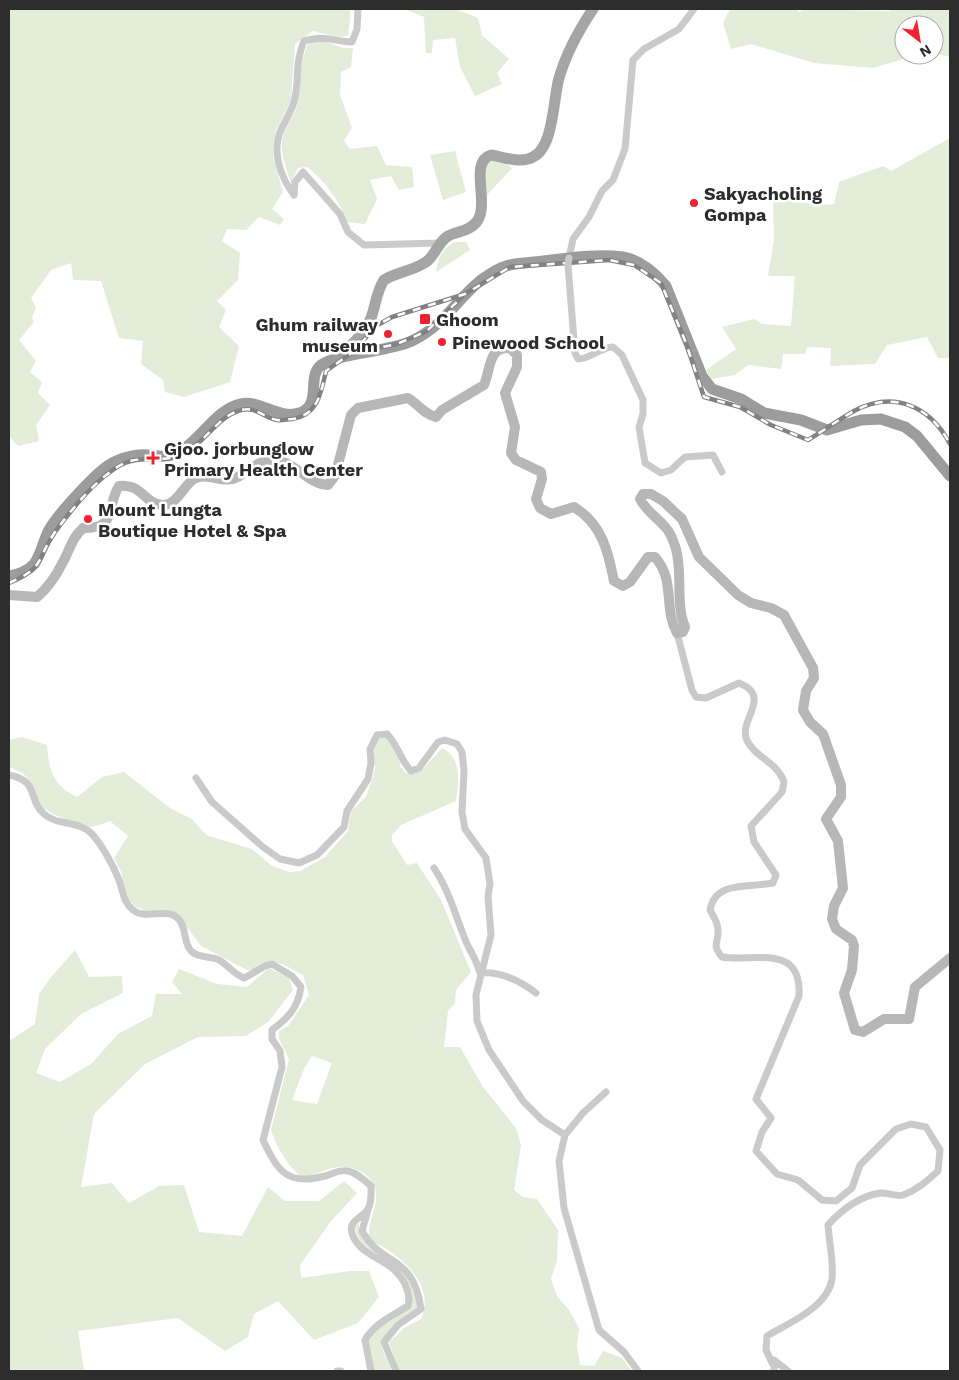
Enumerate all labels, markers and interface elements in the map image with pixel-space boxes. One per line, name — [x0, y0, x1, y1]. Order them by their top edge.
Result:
north arrow — [894, 15, 944, 65]
text: N — [917, 42, 934, 61]
place label: Sakyacholing Gompa — [704, 183, 823, 225]
marker: Sakyacholing Gompa — [688, 197, 700, 209]
place label: Ghoom — [436, 309, 499, 330]
marker: Ghoom — [418, 312, 432, 326]
place label: Ghum railway museum — [256, 314, 379, 356]
marker: Ghum railway museum — [382, 328, 394, 340]
place label: Pinewood School — [452, 332, 605, 353]
marker: Pinewood School — [436, 336, 448, 348]
place label: Gjoo. jorbunglow Primary Health Center — [164, 438, 363, 480]
marker: Gjoo. jorbunglow Primary Health Center — [146, 451, 160, 465]
place label: Mount Lungta Boutique Hotel & Spa — [98, 499, 287, 541]
marker: Mount Lungta Boutique Hotel & Spa — [82, 513, 94, 525]

